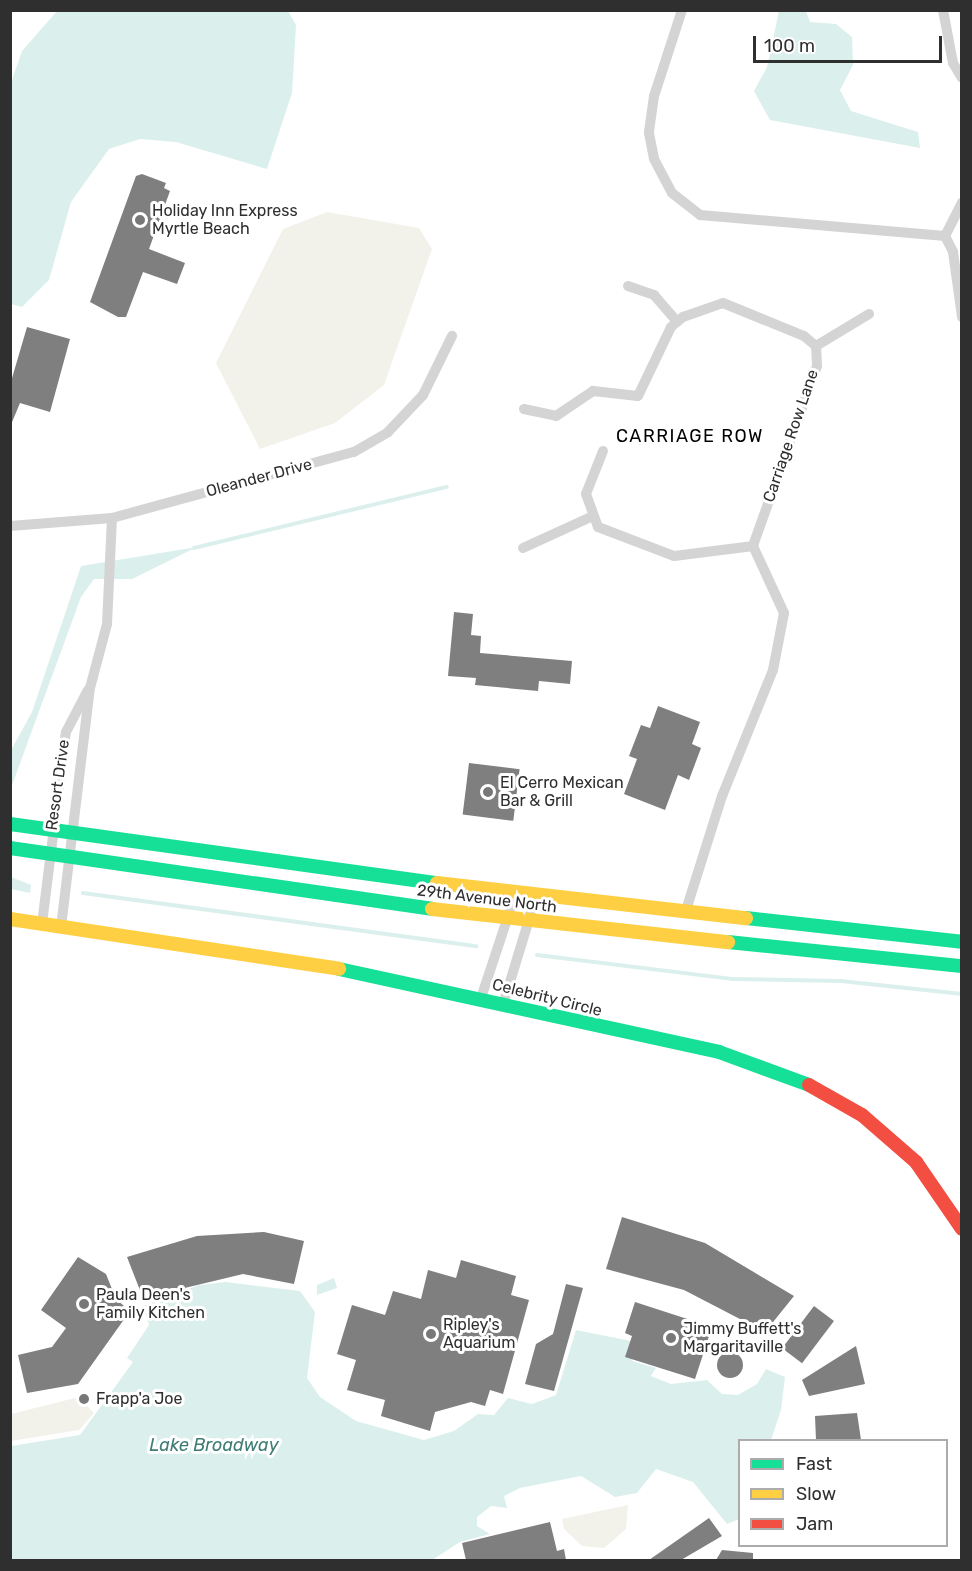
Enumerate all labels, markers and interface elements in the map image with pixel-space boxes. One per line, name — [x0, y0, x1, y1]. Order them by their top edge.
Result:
scale bar — [756, 24, 945, 62]
text: 100 m — [764, 35, 815, 57]
place label: Holiday Inn Express Myrtle Beach — [152, 201, 298, 239]
marker: Holiday Inn Express Myrtle Beach — [133, 213, 147, 227]
street label: Carriage Row Lane — [759, 367, 823, 505]
district label: CARRIAGE ROW — [616, 425, 764, 447]
street label: Oleander Drive — [204, 455, 314, 501]
street label: Resort Drive — [42, 738, 74, 832]
place label: El Cerro Mexican Bar & Grill — [500, 773, 624, 811]
marker: El Cerro Mexican Bar & Grill — [481, 785, 495, 799]
street label: 29th Avenue North — [416, 881, 558, 917]
street label: Celebrity Circle — [490, 975, 604, 1021]
place label: Paula Deen's Family Kitchen — [96, 1285, 205, 1323]
marker: Paula Deen's Family Kitchen — [77, 1297, 91, 1311]
place label: Ripley's Aquarium — [443, 1315, 515, 1353]
place label: Jimmy Buffett's Margaritaville — [683, 1319, 802, 1357]
marker: Ripley's Aquarium — [424, 1327, 438, 1341]
marker: Jimmy Buffett's Margaritaville — [664, 1331, 678, 1345]
place label: Frapp'a Joe — [96, 1389, 182, 1409]
marker: Frapp'a Joe — [77, 1392, 91, 1406]
water label: Lake Broadway — [149, 1434, 279, 1456]
legend — [738, 1439, 948, 1547]
text: Fast — [796, 1453, 832, 1475]
text: Slow — [796, 1483, 836, 1505]
text: Jam — [796, 1513, 833, 1535]

